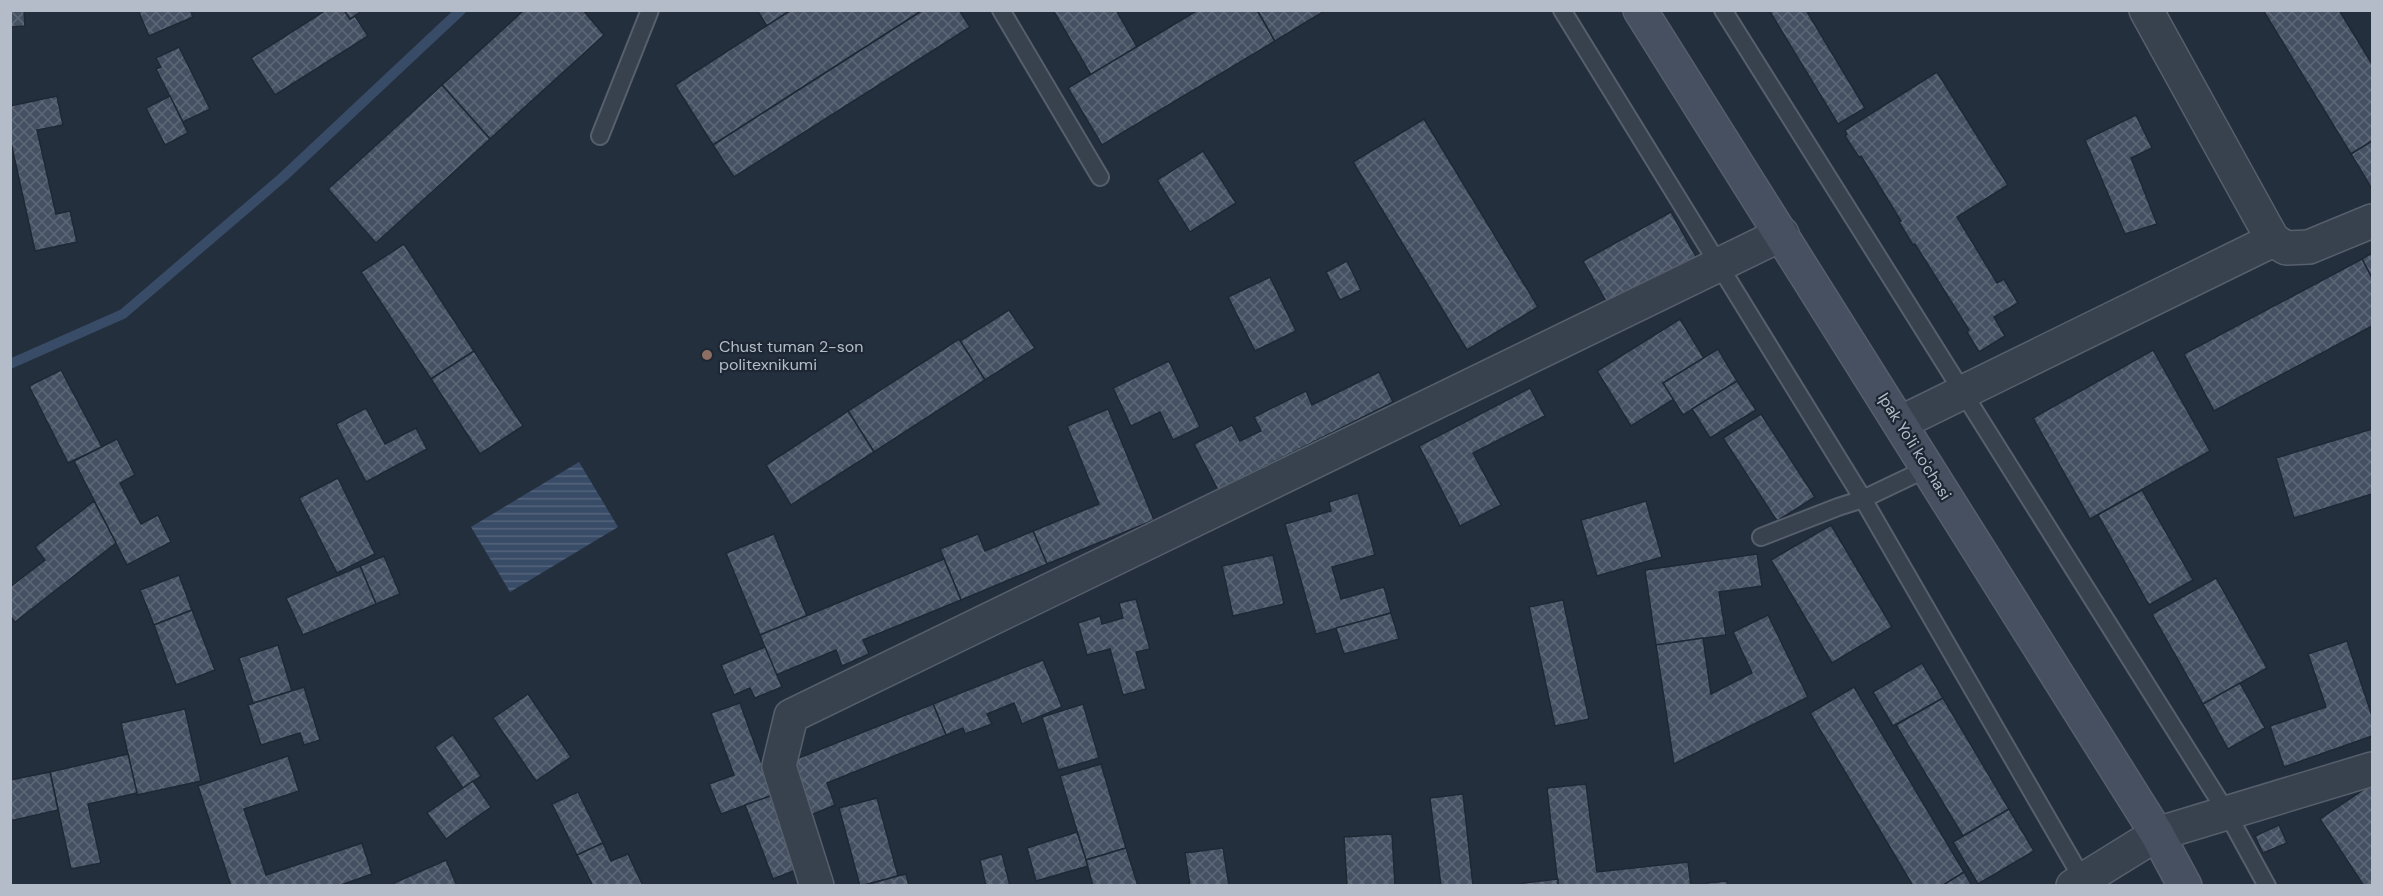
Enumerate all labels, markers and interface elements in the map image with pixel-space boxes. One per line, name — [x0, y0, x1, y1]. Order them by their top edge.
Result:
place label: Chust tuman 2-son politexnikumi — [719, 336, 863, 375]
marker: Chust tuman 2-son politexnikumi — [700, 348, 714, 362]
street label: Ipak Yo'li ko'chasi — [1873, 389, 1956, 504]

